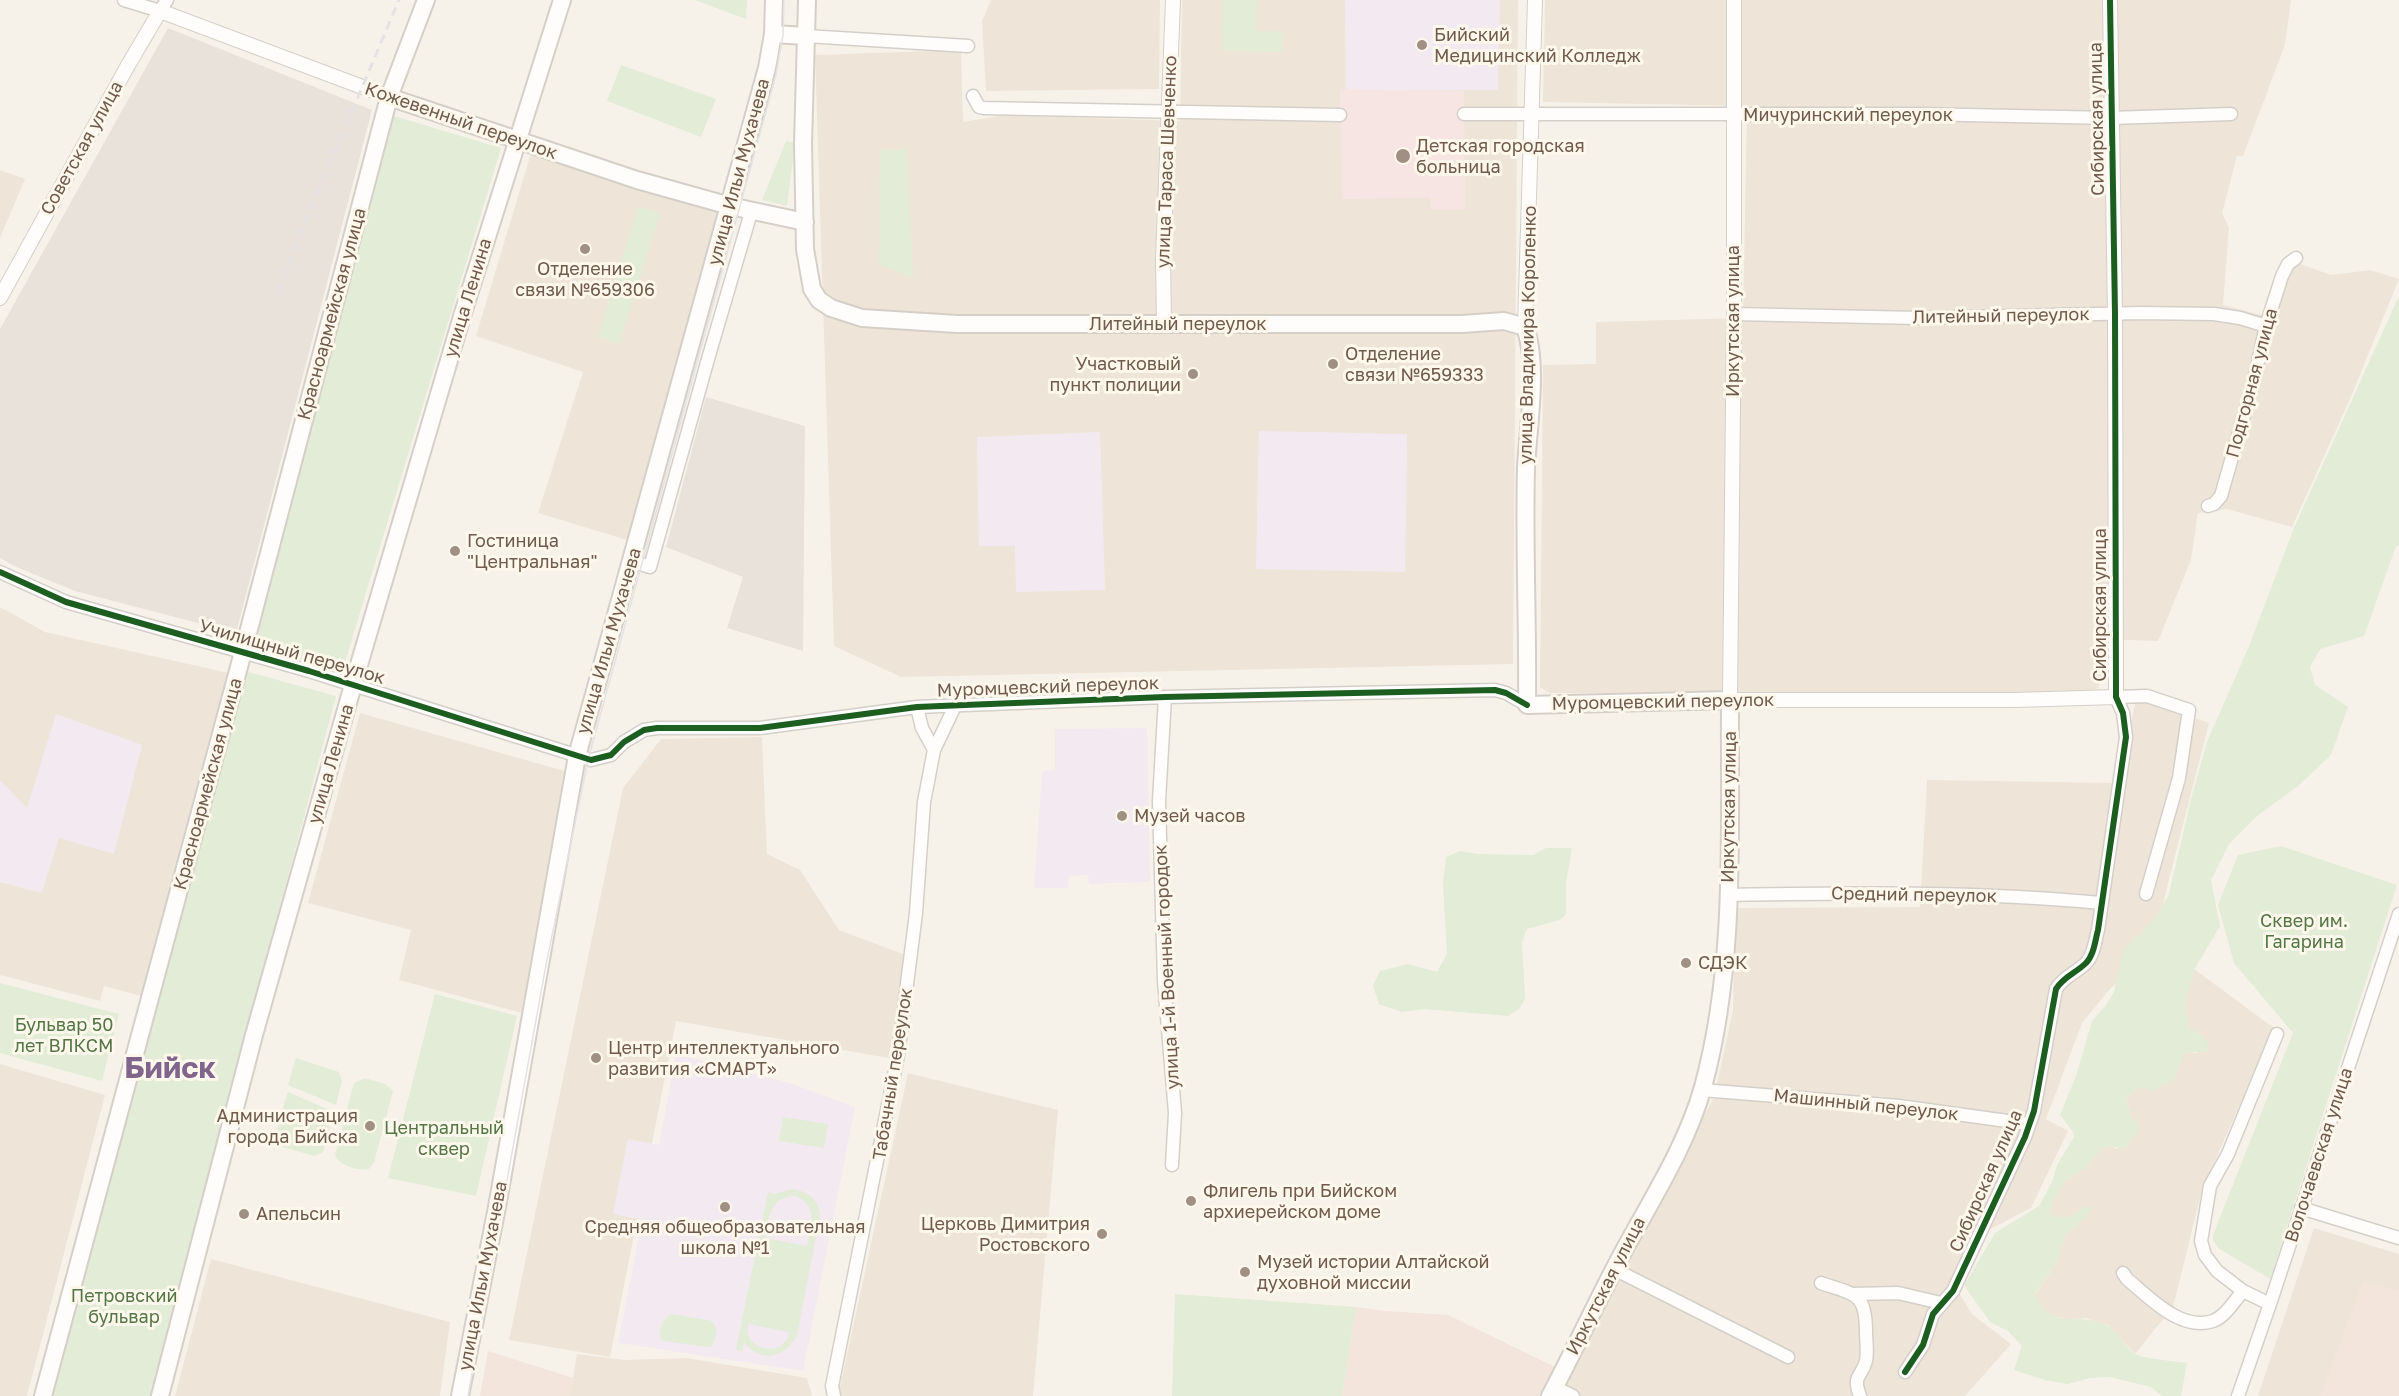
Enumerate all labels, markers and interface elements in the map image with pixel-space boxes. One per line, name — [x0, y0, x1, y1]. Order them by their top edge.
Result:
place label: Бийский Медицинский Колледж — [1434, 24, 1641, 66]
marker: Бийский Медицинский Колледж — [1415, 38, 1429, 52]
street label: Сибирская улица — [2085, 42, 2109, 196]
street label: улица Тараса Шевченко — [1152, 55, 1182, 269]
street label: улица Ильи Мухачева — [704, 76, 774, 268]
street label: Советская улица — [36, 77, 128, 219]
street label: Кожевенный переулок — [362, 78, 560, 164]
street label: Мичуринский переулок — [1743, 104, 1953, 126]
place label: Детская городская больница — [1416, 135, 1585, 178]
marker: Детская городская больница — [1394, 147, 1412, 165]
street label: улица Владимира Короленко — [1515, 205, 1541, 465]
street label: Красноармейская улица — [293, 206, 371, 422]
street label: улица Ленина — [440, 236, 496, 360]
marker: Отделение связи №659306 — [578, 242, 592, 256]
street label: Иркутская улица — [1722, 245, 1744, 397]
place label: Отделение связи №659306 — [515, 258, 655, 300]
street label: Литейный переулок — [1912, 304, 2090, 328]
street label: Подгорная улица — [2222, 306, 2282, 460]
street label: Литейный переулок — [1089, 313, 1267, 335]
place label: Отделение связи №659333 — [1345, 343, 1484, 386]
place label: Участковый пункт полиции — [1049, 353, 1181, 395]
marker: Отделение связи №659333 — [1326, 357, 1340, 371]
marker: Участковый пункт полиции — [1186, 367, 1200, 381]
street label: Сибирская улица — [2089, 528, 2111, 682]
place label: Гостиница "Центральная" — [467, 530, 597, 572]
marker: Гостиница "Центральная" — [448, 544, 462, 558]
street label: улица Ильи Мухачева — [572, 545, 646, 737]
street label: Училищный переулок — [196, 615, 388, 689]
street label: Муромцевский переулок — [936, 672, 1160, 702]
street label: Красноармейская улица — [169, 676, 247, 892]
street label: Муромцевский переулок — [1552, 689, 1774, 715]
street label: улица Ленина — [304, 702, 358, 826]
street label: Иркутская улица — [1717, 731, 1741, 883]
place label: Музей часов — [1134, 805, 1246, 827]
marker: Музей часов — [1115, 809, 1129, 823]
street label: улица 1-й Военный городок — [1150, 844, 1184, 1090]
street label: Средний переулок — [1831, 883, 1997, 907]
park label: Сквер им. Гагарина — [2260, 910, 2348, 952]
place label: СДЭК — [1698, 952, 1747, 974]
marker: СДЭК — [1679, 956, 1693, 970]
street label: Табачный переулок — [869, 986, 917, 1162]
park label: Бульвар 50 лет ВЛКСМ — [15, 1014, 113, 1056]
place label: Центр интеллектуального развития «СМАРТ» — [608, 1037, 840, 1080]
district label: Бийск — [124, 1050, 216, 1086]
marker: Центр интеллектуального развития «СМАРТ» — [589, 1051, 603, 1065]
street label: Волочаевская улица — [2281, 1065, 2357, 1245]
street label: Машинный переулок — [1773, 1085, 1959, 1125]
place label: Администрация города Бийска — [217, 1105, 358, 1148]
street label: Сибирская улица — [1945, 1106, 2027, 1256]
park label: Центральный сквер — [384, 1117, 504, 1160]
marker: Администрация города Бийска — [363, 1119, 377, 1133]
street label: улица Ильи Мухачева — [454, 1179, 512, 1373]
place label: Флигель при Бийском архиерейском доме — [1203, 1180, 1397, 1222]
marker: Флигель при Бийском архиерейском доме — [1184, 1194, 1198, 1208]
marker: Средняя общеобразовательная школа №1 — [718, 1200, 732, 1214]
place label: Апельсин — [256, 1203, 341, 1225]
marker: Апельсин — [237, 1207, 251, 1221]
place label: Церковь Димитрия Ростовского — [921, 1213, 1090, 1256]
street label: Иркутская улица — [1562, 1213, 1650, 1359]
place label: Средняя общеобразовательная школа №1 — [585, 1216, 865, 1258]
marker: Церковь Димитрия Ростовского — [1095, 1227, 1109, 1241]
place label: Музей истории Алтайской духовной миссии — [1257, 1251, 1489, 1294]
marker: Музей истории Алтайской духовной миссии — [1238, 1265, 1252, 1279]
park label: Петровский бульвар — [71, 1285, 177, 1328]

